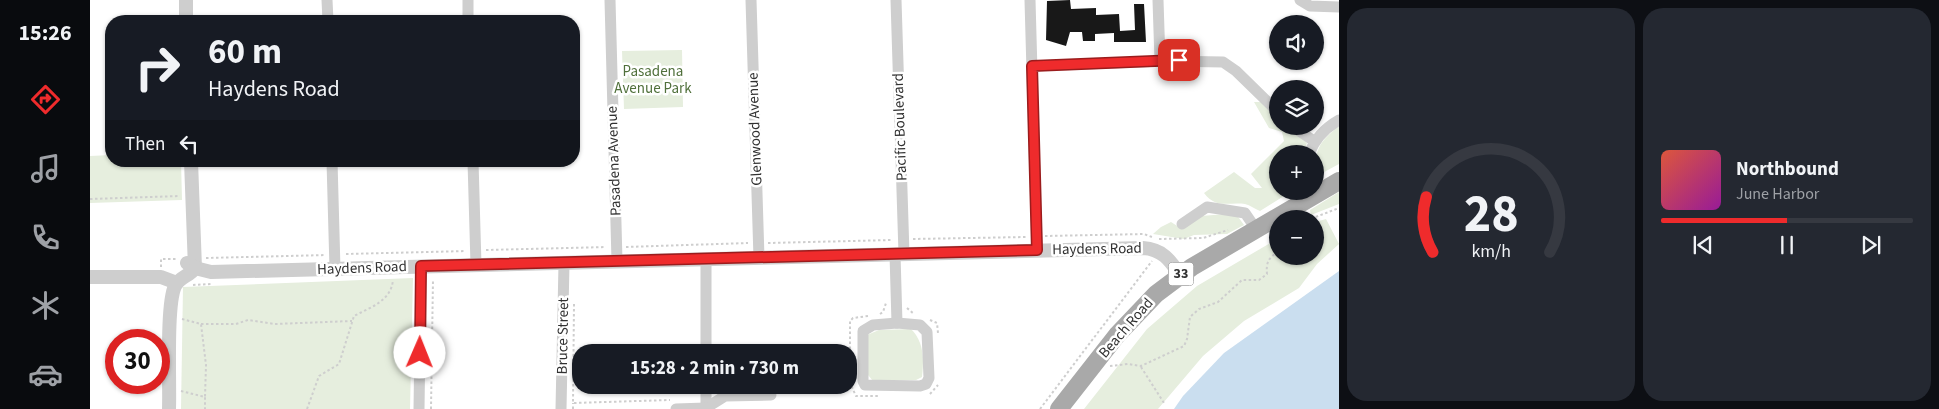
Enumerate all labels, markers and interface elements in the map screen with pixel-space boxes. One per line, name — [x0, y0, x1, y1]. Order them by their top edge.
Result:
map controls — [1269, 15, 1324, 265]
button: sound — [1269, 15, 1324, 70]
text: 15:26 — [18, 17, 72, 49]
text: 60 m — [208, 27, 282, 77]
icon: right — [125, 35, 190, 100]
pin — [1158, 39, 1200, 81]
icon: arrive — [1165, 46, 1193, 74]
park label: Pasadena Avenue Park — [614, 61, 692, 99]
street label: Glenwood Avenue — [743, 72, 767, 186]
text: Haydens Road — [208, 73, 340, 105]
street label: Pacific Boulevard — [888, 73, 912, 181]
button: layers — [1269, 80, 1324, 135]
icon: directions — [28, 82, 63, 117]
street label: Pasadena Avenue — [602, 106, 626, 216]
icon: left — [175, 130, 203, 158]
text: Then — [125, 131, 165, 158]
button: + — [1269, 145, 1324, 200]
icon: music — [28, 151, 63, 186]
text: Northbound — [1736, 156, 1839, 183]
text: 28 — [1464, 178, 1518, 252]
text: June Harbor — [1736, 183, 1819, 205]
button: − — [1269, 210, 1324, 265]
icon: phone — [28, 220, 63, 255]
icon: previous — [1689, 231, 1717, 259]
icon: pause — [1773, 231, 1801, 259]
icon: next — [1857, 231, 1885, 259]
street label: Haydens Road — [1052, 238, 1142, 260]
text: km/h — [1471, 239, 1511, 264]
street label: Haydens Road — [317, 256, 407, 280]
road number: 33 — [1168, 262, 1194, 286]
icon: climate — [28, 288, 63, 323]
street label: Beach Road — [1094, 293, 1158, 363]
street label: Bruce Street — [552, 297, 574, 375]
position arrow — [393, 326, 445, 378]
speed limit sign: 30 — [105, 329, 170, 394]
text: 15:28 · 2 min · 730 m — [630, 355, 799, 382]
icon: car — [28, 357, 63, 392]

